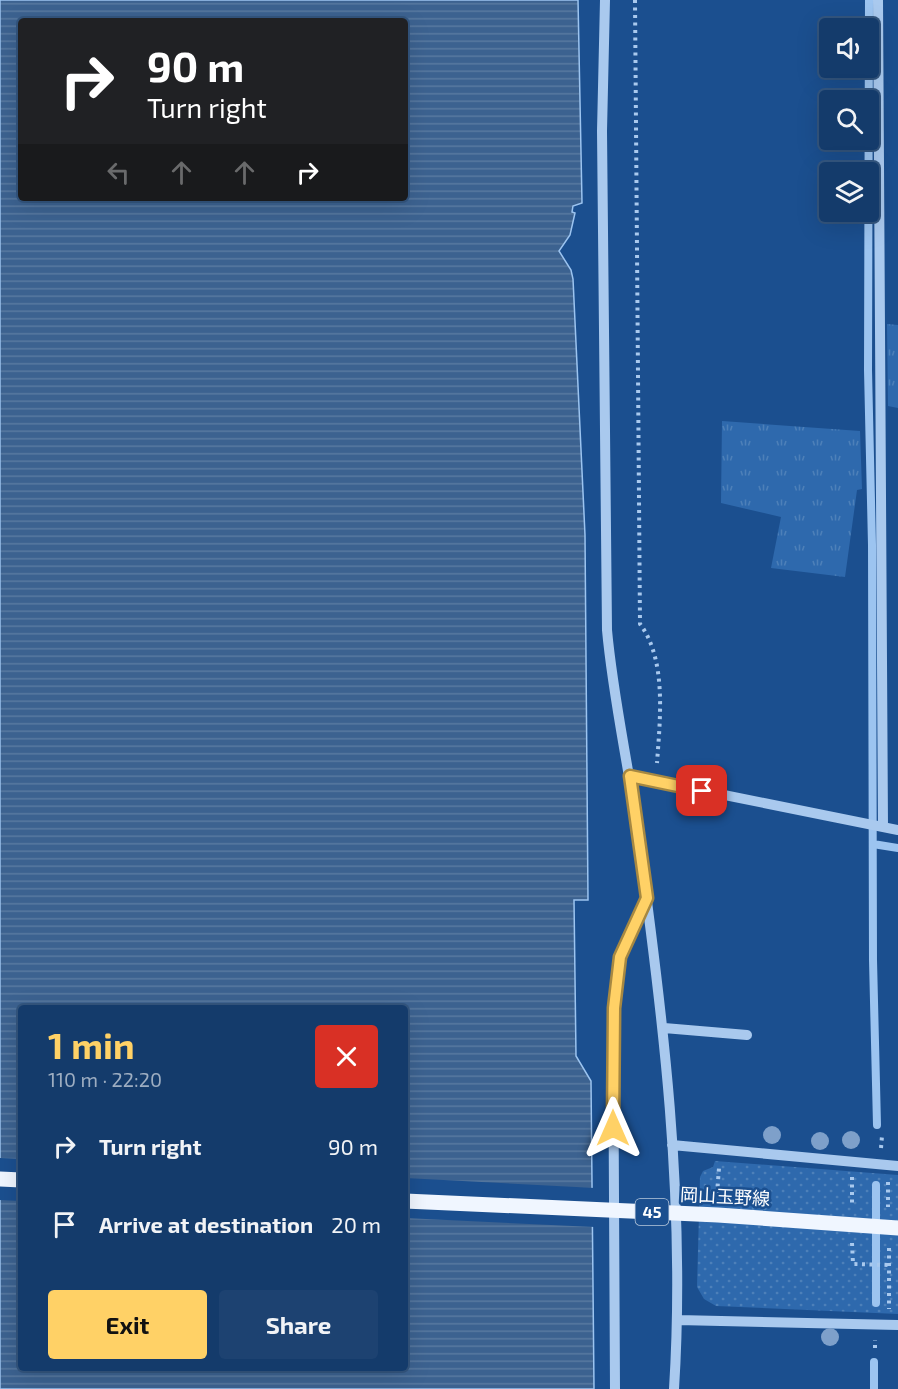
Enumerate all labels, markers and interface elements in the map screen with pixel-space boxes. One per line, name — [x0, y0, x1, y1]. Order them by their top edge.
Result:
map controls — [819, 18, 879, 222]
button: sound — [819, 18, 879, 78]
text: 90 m — [147, 40, 244, 90]
icon: right — [48, 42, 126, 120]
button: search — [819, 90, 879, 150]
text: Turn right — [147, 91, 267, 123]
icon: left — [102, 156, 135, 189]
icon: ahead — [165, 156, 198, 189]
icon: ahead — [228, 156, 261, 189]
icon: right — [291, 156, 324, 189]
button: layers — [819, 162, 879, 222]
pin — [676, 765, 727, 816]
icon: arrive — [685, 774, 718, 807]
text: 1 min — [48, 1023, 135, 1066]
button: close — [315, 1025, 378, 1088]
text: 110 m · 22:20 — [48, 1067, 162, 1091]
position arrow — [581, 1096, 645, 1160]
icon: right — [48, 1130, 81, 1163]
text: Turn right — [99, 1133, 201, 1159]
text: 90 m — [328, 1133, 378, 1159]
street label: 岡山玉野線 — [680, 1183, 771, 1209]
road number: 45 — [636, 1199, 668, 1225]
icon: arrive — [48, 1208, 81, 1241]
text: Arrive at destination — [99, 1211, 313, 1237]
text: 20 m — [331, 1211, 381, 1237]
button: Exit — [48, 1290, 207, 1359]
button: Share — [219, 1290, 378, 1359]

